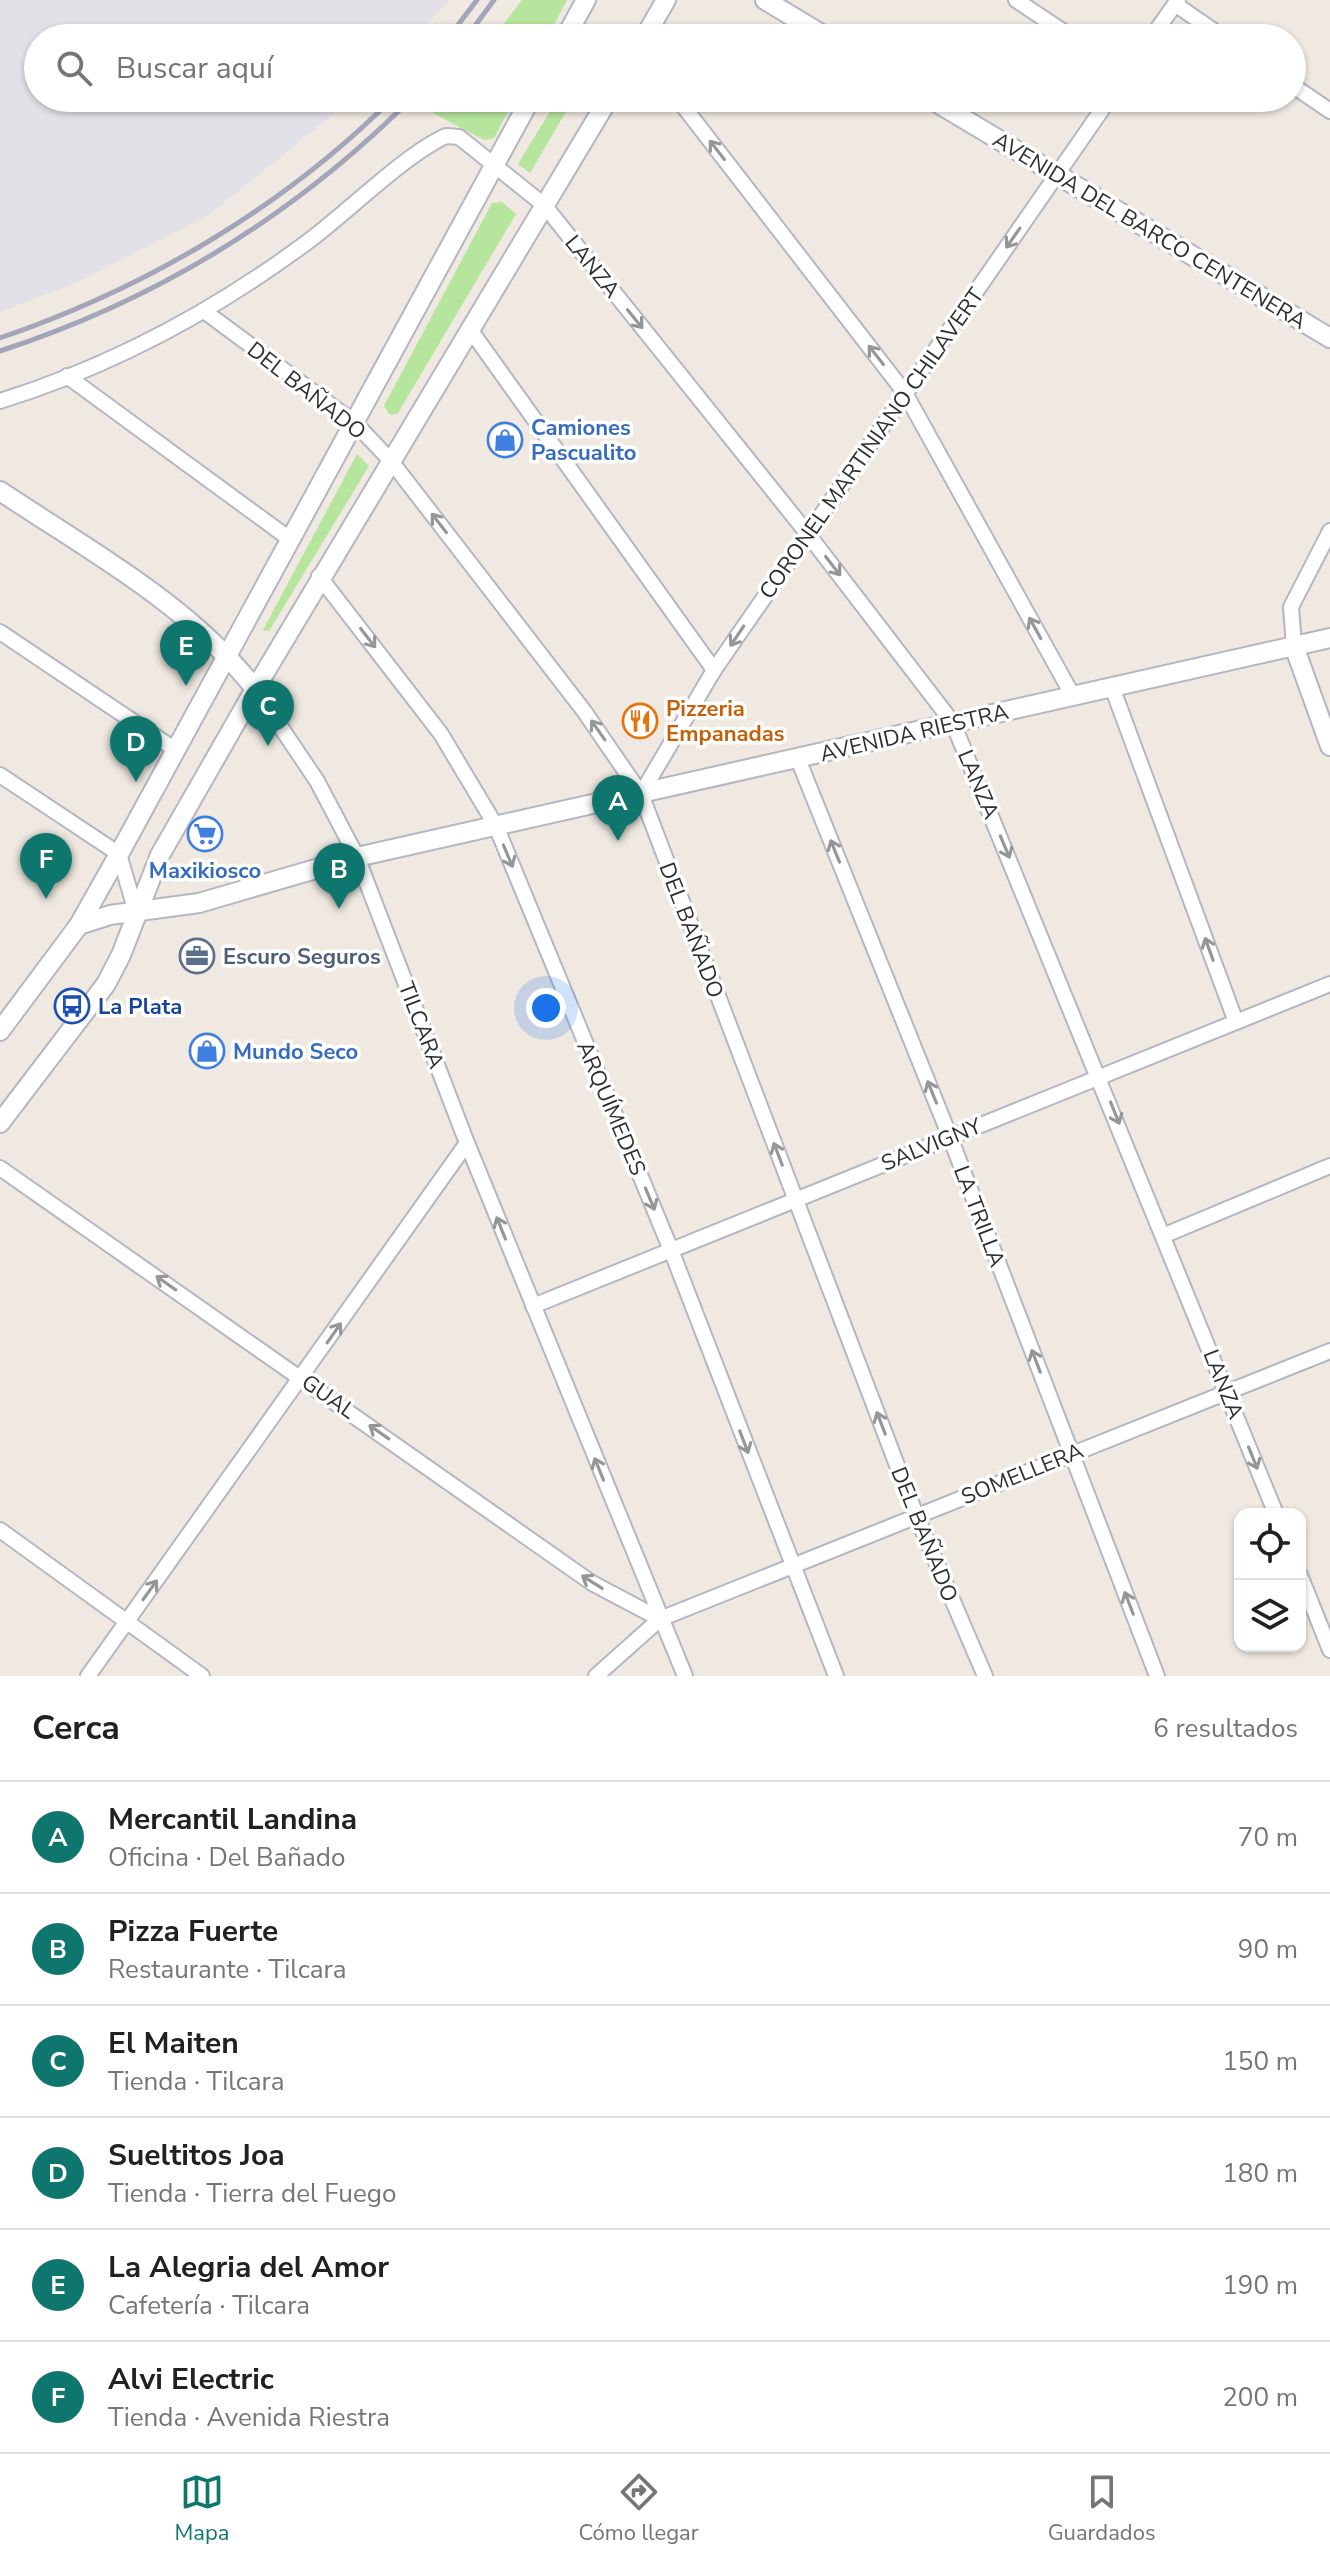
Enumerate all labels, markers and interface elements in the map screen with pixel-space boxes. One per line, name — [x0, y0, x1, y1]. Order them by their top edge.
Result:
search box — [24, 24, 1306, 112]
icon: search — [52, 46, 96, 90]
text: Buscar aquí — [116, 48, 273, 89]
street label: AVENIDA DEL BARCO CENTENERA — [987, 125, 1312, 337]
one-way arrow — [708, 140, 725, 161]
one-way arrow — [1005, 227, 1021, 249]
street label: LANZA — [558, 229, 627, 304]
street label: CORONEL MARTINIANO CHILAVERT — [753, 282, 992, 605]
one-way arrow — [627, 308, 644, 329]
street label: DEL BAÑADO — [241, 335, 372, 447]
one-way arrow — [867, 345, 885, 366]
place label: Camiones Pascualito — [531, 413, 636, 468]
shop icon: Camiones Pascualito — [486, 421, 524, 459]
one-way arrow — [431, 513, 448, 534]
one-way arrow — [824, 555, 841, 576]
one-way arrow — [1027, 617, 1043, 640]
pin: E — [160, 620, 212, 686]
one-way arrow — [729, 625, 745, 647]
one-way arrow — [359, 627, 376, 648]
pin: C — [242, 680, 294, 746]
place label: Pizzeria Empanadas — [666, 694, 785, 749]
street label: AVENIDA RIESTRA — [817, 697, 1011, 769]
restaurant icon: Pizzeria Empanadas — [621, 702, 659, 740]
pin: D — [110, 716, 162, 782]
one-way arrow — [590, 719, 606, 741]
street label: LANZA — [950, 745, 1006, 824]
pin: A — [592, 775, 644, 841]
supermarket icon: Maxikiosco — [186, 815, 224, 853]
pin: F — [20, 833, 72, 899]
one-way arrow — [998, 834, 1013, 859]
one-way arrow — [827, 839, 841, 864]
pin: B — [313, 843, 365, 909]
one-way arrow — [502, 843, 516, 867]
place label: Maxikiosco — [149, 856, 261, 886]
street label: DEL BAÑADO — [651, 858, 731, 1002]
office icon: Escuro Seguros — [178, 937, 216, 975]
one-way arrow — [1201, 937, 1215, 961]
place label: Escuro Seguros — [223, 942, 381, 972]
street label: TILCARA — [391, 978, 451, 1073]
bus stop icon: La Plata — [53, 987, 91, 1025]
your location — [526, 988, 566, 1028]
place label: La Plata — [98, 992, 182, 1022]
shop icon: Mundo Seco — [188, 1032, 226, 1070]
place label: Mundo Seco — [233, 1037, 358, 1067]
street label: ARQUÍMEDES — [569, 1037, 653, 1180]
one-way arrow — [924, 1080, 938, 1105]
one-way arrow — [1109, 1100, 1123, 1125]
street label: SALVIGNY — [877, 1111, 987, 1179]
one-way arrow — [770, 1142, 784, 1166]
street label: LA TRILLA — [946, 1161, 1012, 1271]
one-way arrow — [644, 1186, 659, 1211]
one-way arrow — [493, 1216, 508, 1241]
one-way arrow — [156, 1275, 178, 1291]
one-way arrow — [326, 1323, 342, 1345]
street label: LANZA — [1196, 1345, 1251, 1424]
one-way arrow — [1028, 1349, 1042, 1373]
street label: GUAL — [295, 1367, 362, 1426]
one-way arrow — [873, 1411, 887, 1435]
one-way arrow — [369, 1424, 391, 1440]
one-way arrow — [738, 1429, 752, 1454]
street label: SOMELLERA — [957, 1436, 1088, 1512]
one-way arrow — [1247, 1445, 1261, 1470]
one-way arrow — [591, 1457, 606, 1482]
street label: DEL BAÑADO — [883, 1462, 965, 1606]
map controls — [1234, 1508, 1306, 1652]
button: locate — [1234, 1508, 1306, 1580]
one-way arrow — [581, 1573, 604, 1589]
one-way arrow — [141, 1580, 158, 1601]
button: layers — [1234, 1580, 1306, 1652]
one-way arrow — [1121, 1591, 1135, 1616]
text: Cerca — [32, 1705, 120, 1751]
text: 6 resultados — [1153, 1711, 1298, 1746]
text: Mercantil Landina — [108, 1799, 357, 1840]
text: A — [48, 1820, 68, 1855]
text: 70 m — [1238, 1820, 1298, 1855]
text: Oficina · Del Bañado — [108, 1840, 345, 1875]
text: Pizza Fuerte — [108, 1911, 278, 1952]
text: B — [49, 1932, 67, 1967]
text: 90 m — [1238, 1932, 1298, 1967]
text: Restaurante · Tilcara — [108, 1952, 347, 1987]
text: El Maiten — [108, 2023, 239, 2064]
text: C — [49, 2044, 67, 2079]
text: 150 m — [1222, 2044, 1298, 2079]
text: Tienda · Tilcara — [108, 2064, 284, 2099]
text: Sueltitos Joa — [108, 2135, 285, 2176]
text: D — [48, 2156, 68, 2191]
text: 180 m — [1222, 2156, 1298, 2191]
text: Tienda · Tierra del Fuego — [108, 2176, 396, 2211]
text: La Alegria del Amor — [108, 2247, 389, 2288]
text: E — [50, 2268, 66, 2303]
text: 190 m — [1222, 2268, 1298, 2303]
text: Cafetería · Tilcara — [108, 2288, 310, 2323]
text: Alvi Electric — [108, 2359, 274, 2400]
text: F — [51, 2380, 65, 2415]
text: 200 m — [1222, 2380, 1298, 2415]
text: Tienda · Avenida Riestra — [108, 2400, 390, 2435]
tab: Mapa — [175, 2470, 229, 2548]
tab: Cómo llegar — [579, 2470, 699, 2548]
tab: Guardados — [1048, 2470, 1155, 2548]

